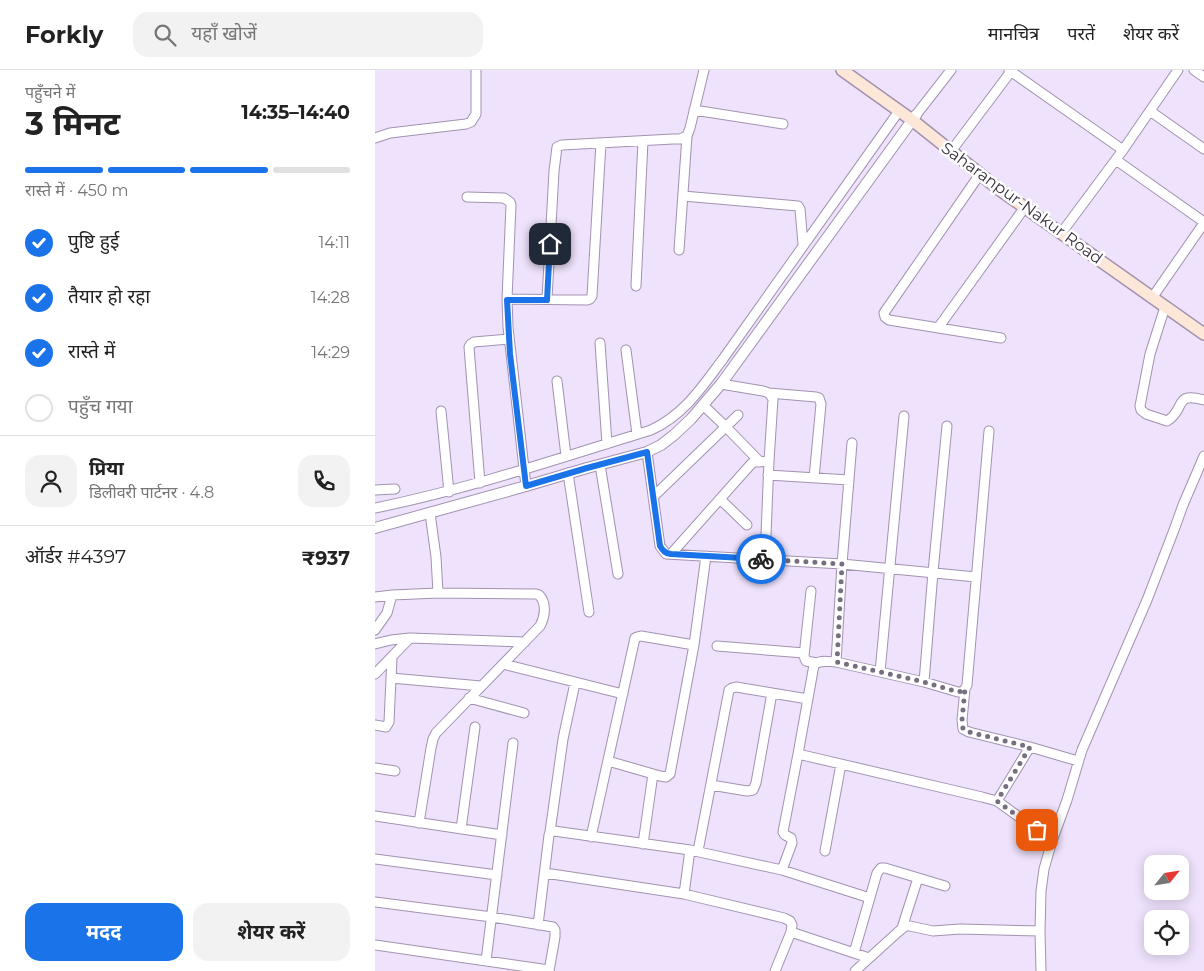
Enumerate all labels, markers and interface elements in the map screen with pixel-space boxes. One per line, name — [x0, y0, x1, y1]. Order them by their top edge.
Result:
search box — [133, 12, 483, 57]
text: Forkly — [25, 20, 103, 49]
icon: search — [151, 21, 179, 49]
text: यहाँ खोजें — [191, 22, 257, 45]
text: मानचित्र — [988, 23, 1039, 45]
text: परतें — [1067, 23, 1095, 45]
text: शेयर करें — [1123, 23, 1179, 45]
text: पहुँचने में — [25, 83, 75, 102]
text: 14:35–14:40 — [241, 101, 350, 124]
text: 3 मिनट — [25, 104, 120, 143]
street label: Saharanpur-Nakur Road — [938, 138, 1106, 268]
text: रास्ते में · 450 m — [25, 181, 129, 200]
pin — [529, 223, 571, 265]
icon: check — [25, 229, 53, 257]
text: पुष्टि हुई — [68, 230, 119, 253]
icon: home — [536, 230, 564, 258]
text: 14:11 — [319, 233, 350, 252]
icon: check — [25, 284, 53, 312]
text: तैयार हो रहा — [68, 285, 150, 308]
text: 14:28 — [311, 288, 350, 307]
icon: check — [25, 339, 53, 367]
text: रास्ते में — [68, 340, 115, 363]
text: 14:29 — [311, 343, 350, 362]
text: पहुँच गया — [68, 395, 133, 418]
button: person — [25, 455, 77, 507]
button: phone — [298, 455, 350, 507]
text: प्रिया — [89, 457, 124, 480]
text: डिलीवरी पार्टनर · 4.8 — [89, 483, 214, 502]
courier — [736, 534, 786, 584]
text: ऑर्डर #4397 — [25, 545, 126, 568]
icon: bike — [747, 545, 775, 573]
text: ₹937 — [301, 547, 350, 570]
pin — [1016, 809, 1058, 851]
icon: bag — [1023, 816, 1051, 844]
north arrow — [1144, 855, 1189, 900]
map controls — [1144, 855, 1189, 955]
button: मदद — [25, 903, 183, 961]
button: शेयर करें — [193, 903, 350, 961]
button: locate — [1144, 910, 1189, 955]

